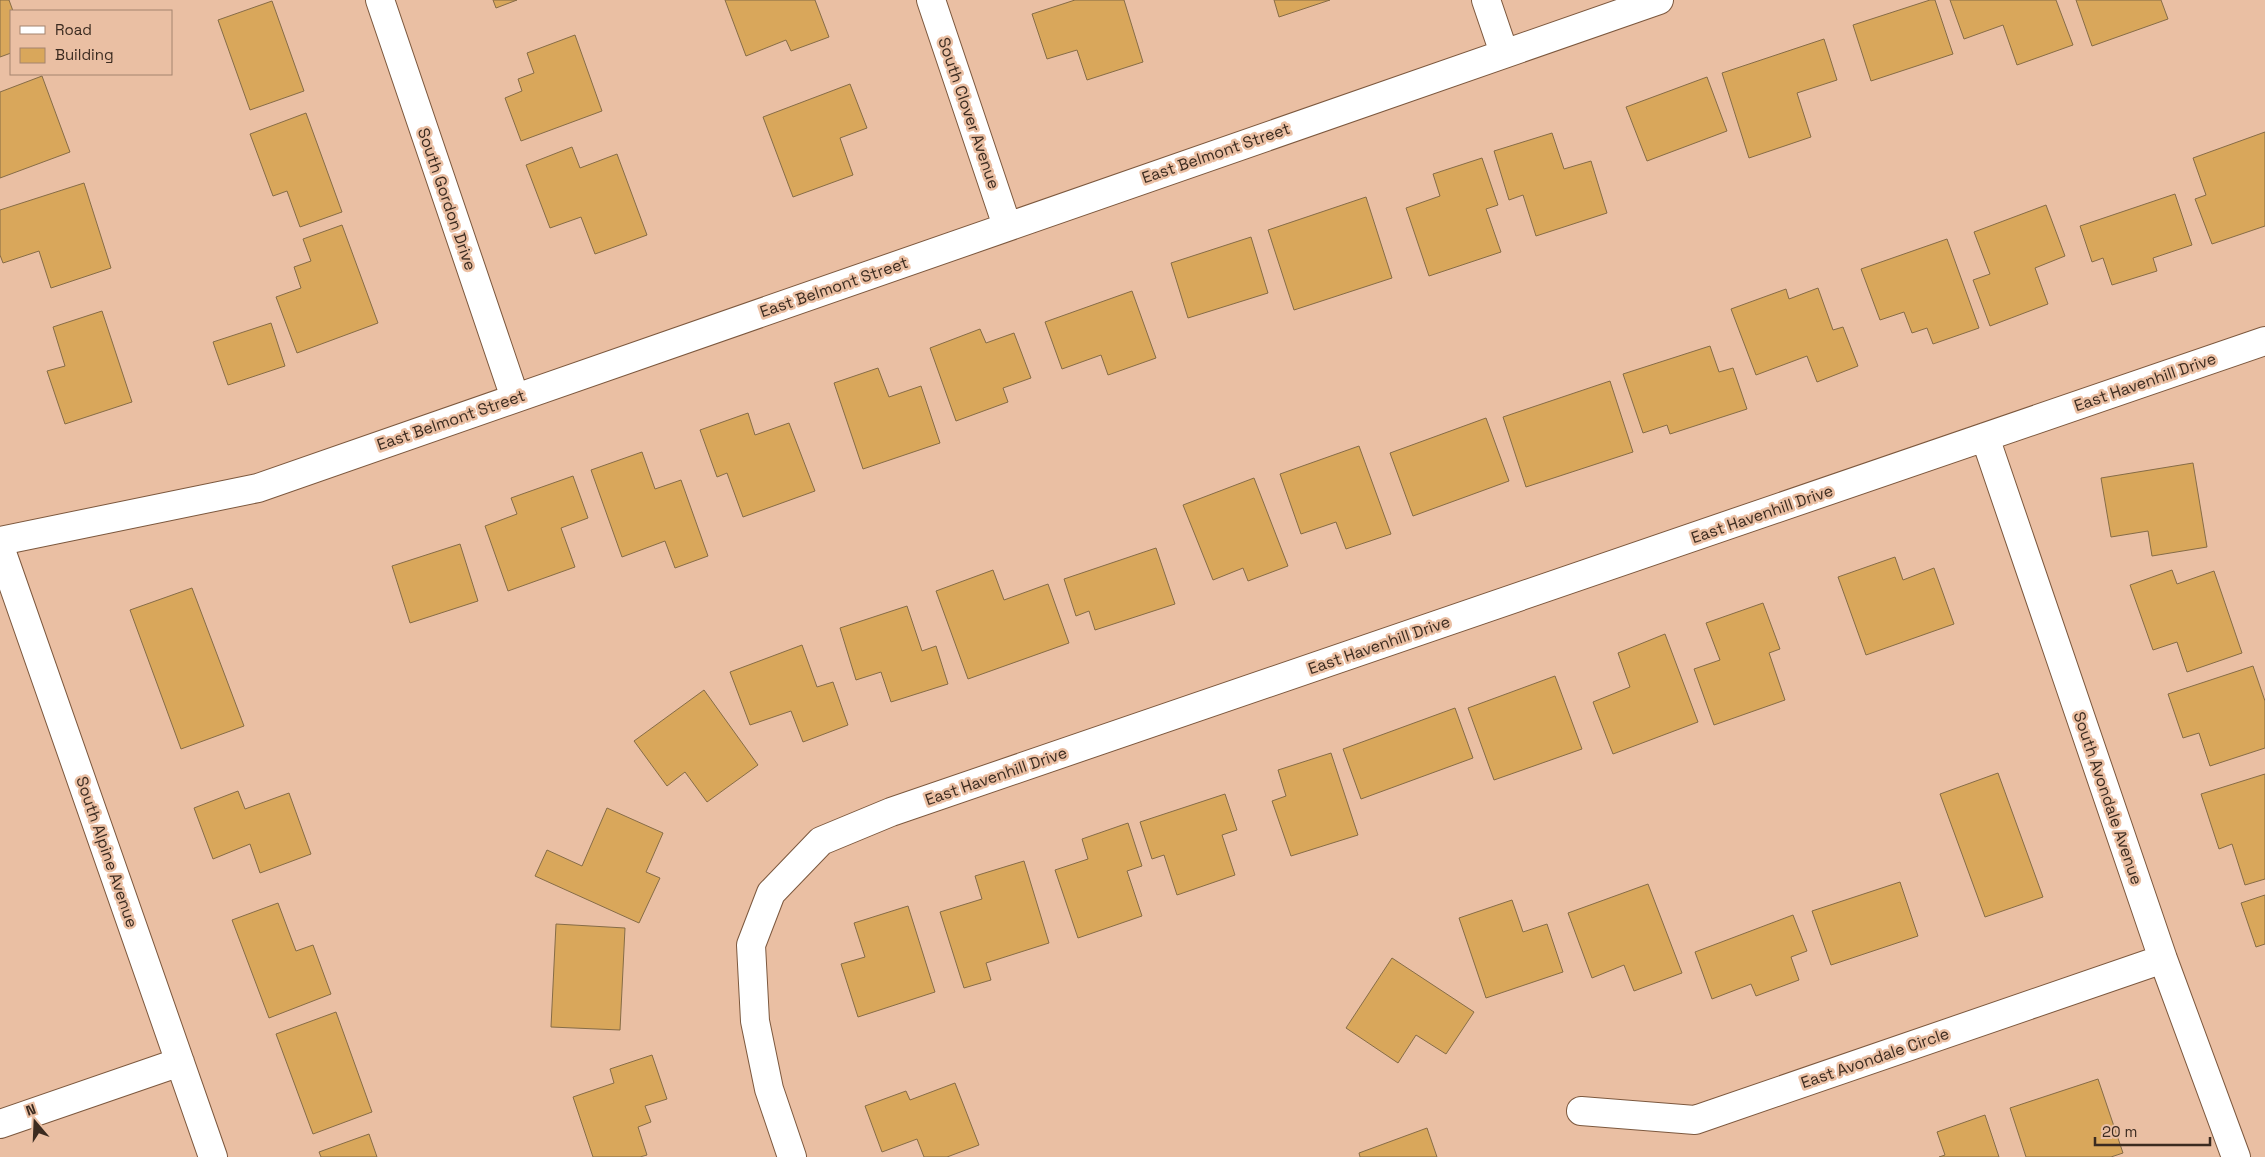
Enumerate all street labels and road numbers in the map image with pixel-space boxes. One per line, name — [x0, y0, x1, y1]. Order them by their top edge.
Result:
street label: South Clover Avenue — [933, 35, 1005, 191]
street label: East Belmont Street — [1139, 118, 1293, 188]
street label: South Gordon Drive — [413, 125, 481, 273]
street label: East Belmont Street — [757, 252, 911, 322]
street label: East Havenhill Drive — [2071, 348, 2219, 416]
street label: East Belmont Street — [374, 385, 528, 455]
street label: East Havenhill Drive — [1688, 480, 1836, 548]
street label: East Havenhill Drive — [1305, 611, 1453, 679]
street label: South Avondale Avenue — [2069, 709, 2147, 887]
street label: East Havenhill Drive — [922, 742, 1070, 810]
street label: South Alpine Avenue — [71, 774, 143, 930]
street label: East Avondale Circle — [1798, 1023, 1952, 1093]

